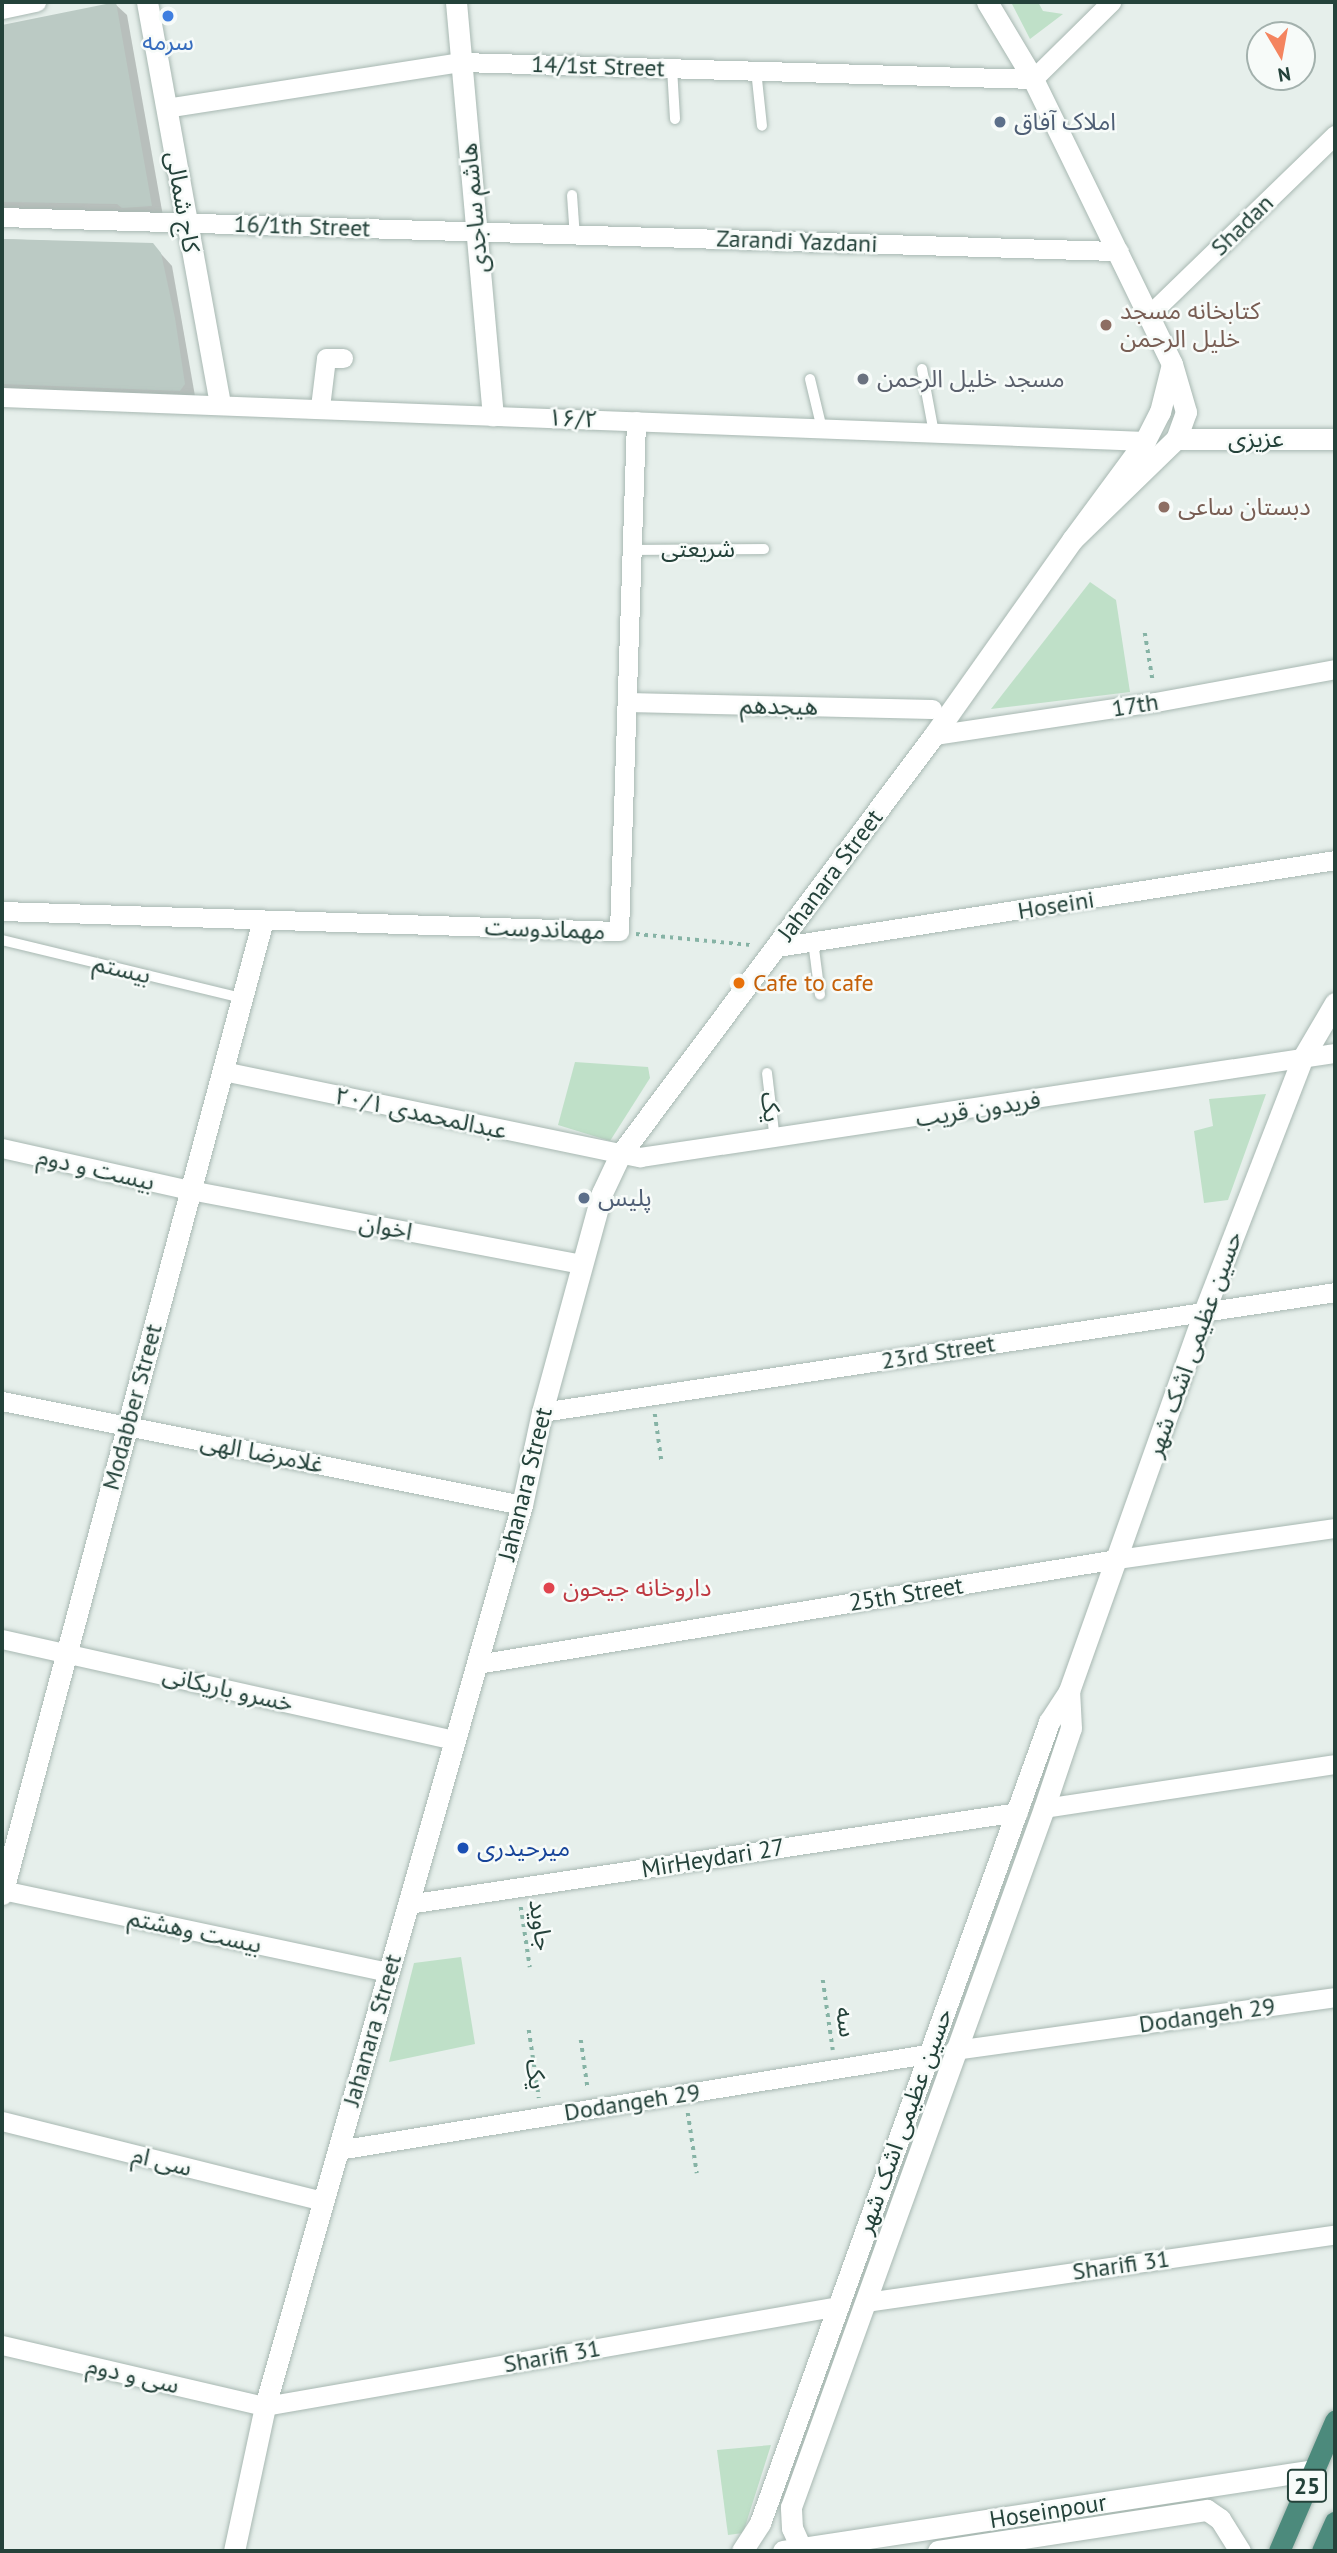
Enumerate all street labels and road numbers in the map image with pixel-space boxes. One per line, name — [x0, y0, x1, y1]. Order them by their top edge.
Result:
street label: 14/1st Street — [531, 49, 665, 83]
street label: هاشم ساجدی — [454, 142, 494, 274]
street label: کاج شمالی — [160, 149, 206, 255]
street label: Shadan — [1205, 188, 1279, 262]
street label: 16/1th Street — [233, 209, 371, 243]
street label: Zarandi Yazdani — [716, 224, 878, 258]
street label: ۱۶/۲ — [548, 403, 598, 433]
street label: عزیزی — [1228, 425, 1284, 453]
street label: شریعتی — [661, 535, 735, 563]
street label: 17th — [1110, 687, 1160, 723]
street label: هیجدهم — [740, 691, 818, 721]
street label: Jahanara Street — [771, 804, 889, 946]
street label: Hoseini — [1016, 885, 1096, 925]
street label: مهماندوست — [484, 913, 606, 945]
street label: بیستم — [90, 948, 154, 990]
street label: عبدالمحمدی ۲۰/۱ — [332, 1081, 510, 1145]
street label: فریدون قریب — [914, 1085, 1042, 1133]
street label: یک — [755, 1090, 787, 1124]
street label: بیست و دوم — [35, 1142, 157, 1196]
street label: اخوان — [357, 1208, 415, 1246]
street label: حسین عظیمی اشک شهر — [1140, 1227, 1248, 1461]
street label: Modabber Street — [96, 1321, 168, 1493]
street label: 23rd Street — [879, 1329, 997, 1375]
street label: Jahanara Street — [492, 1404, 558, 1564]
street label: غلامرضا الهی — [198, 1427, 326, 1479]
street label: 25th Street — [847, 1571, 965, 1617]
street label: خسرو باریکانی — [160, 1660, 296, 1718]
street label: MirHeydari 27 — [639, 1832, 787, 1884]
street label: جاوید — [523, 1897, 559, 1953]
street label: بیست وهشتم — [126, 1903, 264, 1959]
street label: Jahanara Street — [337, 1951, 407, 2109]
street label: Dodangeh 29 — [1137, 1991, 1277, 2039]
street label: حسین عظیمی اشک شهر — [850, 2004, 958, 2238]
street label: سه — [830, 2005, 862, 2039]
street label: یک — [520, 2057, 552, 2091]
street label: Dodangeh 29 — [562, 2077, 702, 2127]
street label: سی ام — [129, 2140, 195, 2182]
street label: Sharifi 31 — [1071, 2244, 1171, 2286]
street label: Sharifi 31 — [501, 2333, 603, 2379]
street label: سی و دوم — [84, 2350, 182, 2400]
road number: 25 — [1286, 2466, 1328, 2506]
street label: Hoseinpour — [988, 2488, 1108, 2534]

